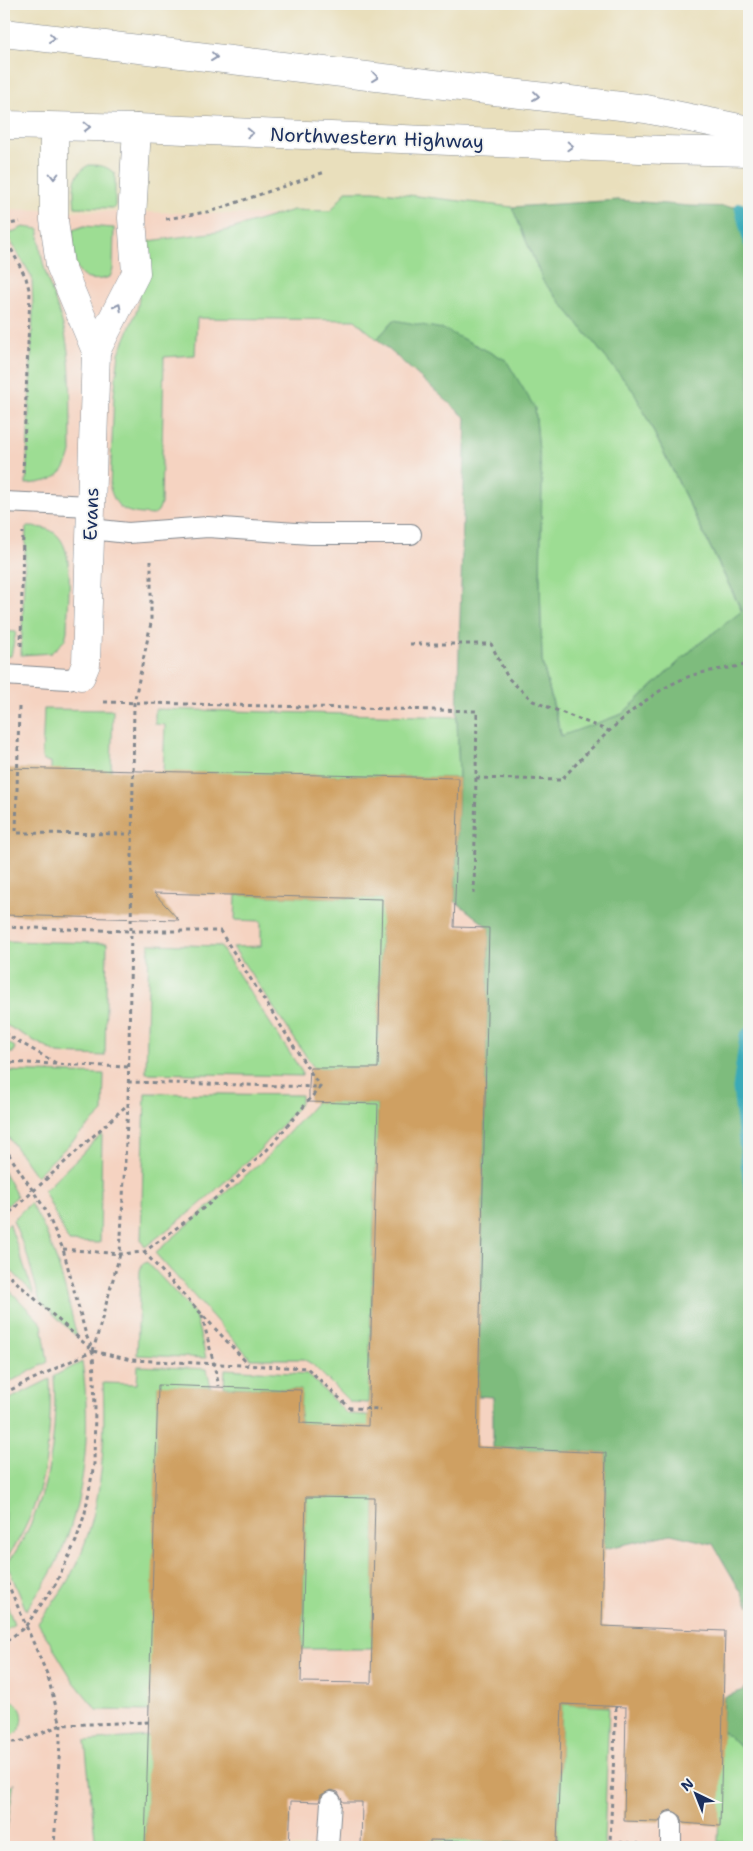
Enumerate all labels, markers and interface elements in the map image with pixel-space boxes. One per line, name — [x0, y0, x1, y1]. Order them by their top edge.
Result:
one-way arrow — [48, 32, 56, 43]
one-way arrow — [210, 51, 218, 62]
one-way arrow — [371, 71, 379, 82]
one-way arrow — [533, 90, 541, 101]
one-way arrow — [84, 122, 92, 132]
street label: Northwestern Highway — [270, 122, 484, 154]
one-way arrow — [246, 127, 254, 138]
one-way arrow — [566, 141, 574, 152]
one-way arrow — [49, 172, 59, 180]
one-way arrow — [112, 304, 122, 313]
street label: Evans — [78, 487, 104, 541]
north arrow — [670, 1768, 720, 1818]
text: N — [677, 1774, 697, 1795]

